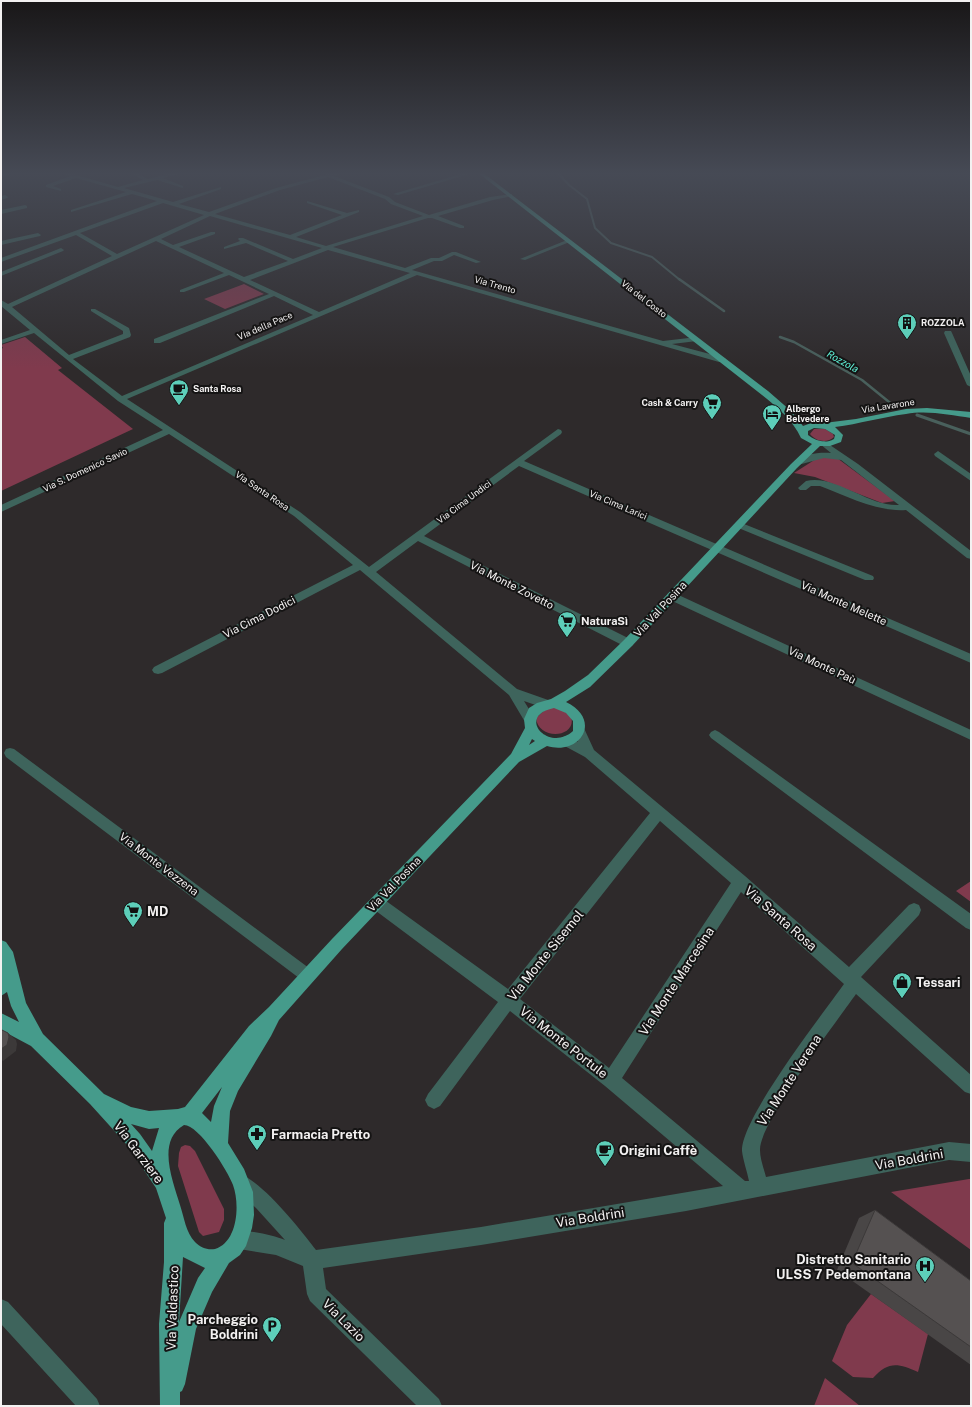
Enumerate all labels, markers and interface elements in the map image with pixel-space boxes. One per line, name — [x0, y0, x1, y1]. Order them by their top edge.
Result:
street label: Via Trento — [473, 273, 517, 296]
street label: Via del Costo — [619, 277, 669, 320]
street label: Via della Pace — [236, 309, 294, 342]
building icon: ROZZOLA — [896, 312, 918, 340]
place label: ROZZOLA — [921, 317, 965, 328]
water label: Rozzola — [825, 347, 861, 375]
cafe icon: Santa Rosa — [168, 378, 190, 406]
place label: Santa Rosa — [193, 383, 241, 394]
supermarket icon: Cash & Carry — [701, 392, 723, 420]
street label: Via Lavarone — [861, 396, 915, 415]
place label: Cash & Carry — [641, 397, 698, 408]
hotel icon: Albergo Belvedere — [761, 403, 783, 431]
place label: Albergo Belvedere — [786, 403, 829, 424]
street label: Via S. Domenico Savio — [41, 445, 129, 494]
street label: Via Santa Rosa — [233, 469, 291, 513]
street label: Via Cima Undici — [434, 478, 493, 526]
street label: Via Cima Larici — [588, 487, 649, 522]
street label: Via Monte Zovetto — [468, 559, 556, 611]
street label: Via Val Posina — [631, 579, 689, 639]
street label: Via Monte Melette — [799, 579, 889, 627]
street label: Via Cima Dodici — [221, 594, 297, 640]
supermarket icon: NaturaSì — [556, 610, 578, 638]
place label: NaturaSì — [581, 615, 628, 627]
street label: Via Monte Paù — [786, 644, 858, 686]
street label: Via Monte Vezzena — [117, 830, 201, 898]
street label: Via Val Posina — [365, 854, 423, 914]
street label: Via Santa Rosa — [742, 883, 820, 954]
supermarket icon: MD — [122, 900, 144, 928]
place label: MD — [147, 904, 168, 919]
street label: Via Monte Sisemol — [504, 907, 587, 1004]
street label: Via Monte Marcesina — [636, 924, 717, 1038]
shop icon: Tessari — [891, 971, 913, 999]
place label: Tessari — [916, 975, 960, 990]
street label: Via Monte Portule — [517, 1003, 611, 1081]
street label: Via Monte Verena — [754, 1032, 825, 1129]
street label: Via Garziere — [111, 1118, 167, 1186]
pharmacy icon: Farmacia Pretto — [246, 1123, 268, 1151]
place label: Farmacia Pretto — [271, 1127, 370, 1142]
cafe icon: Origini Caffè — [594, 1139, 616, 1167]
place label: Origini Caffè — [619, 1143, 697, 1158]
street label: Via Boldrini — [874, 1146, 944, 1173]
street label: Via Boldrini — [555, 1205, 625, 1230]
place label: Distretto Sanitario ULSS 7 Pedemontana — [776, 1252, 911, 1282]
hospital icon: Distretto Sanitario ULSS 7 Pedemontana — [914, 1255, 936, 1283]
street label: Via Valdastico — [164, 1265, 181, 1351]
street label: Via Lazio — [319, 1296, 368, 1345]
place label: Parcheggio Boldrini — [188, 1312, 258, 1342]
parking icon: Parcheggio Boldrini — [261, 1315, 283, 1343]

